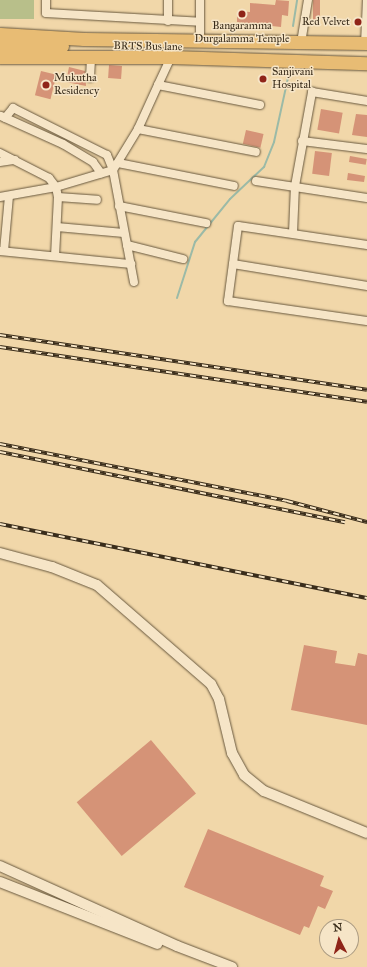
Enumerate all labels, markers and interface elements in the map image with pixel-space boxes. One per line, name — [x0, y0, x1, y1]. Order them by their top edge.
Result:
marker: Bangaramma Durgalamma Temple — [237, 9, 247, 19]
place label: Red Velvet — [302, 15, 350, 29]
marker: Red Velvet — [353, 17, 363, 27]
place label: Bangaramma Durgalamma Temple — [195, 20, 289, 46]
street label: BRTS Bus lane — [114, 40, 182, 54]
place label: Sanjivani Hospital — [272, 66, 313, 92]
place label: Mukutha Residency — [54, 72, 99, 98]
marker: Sanjivani Hospital — [257, 73, 269, 85]
marker: Mukutha Residency — [41, 80, 51, 90]
north arrow — [319, 919, 359, 959]
text: N — [332, 921, 343, 935]

